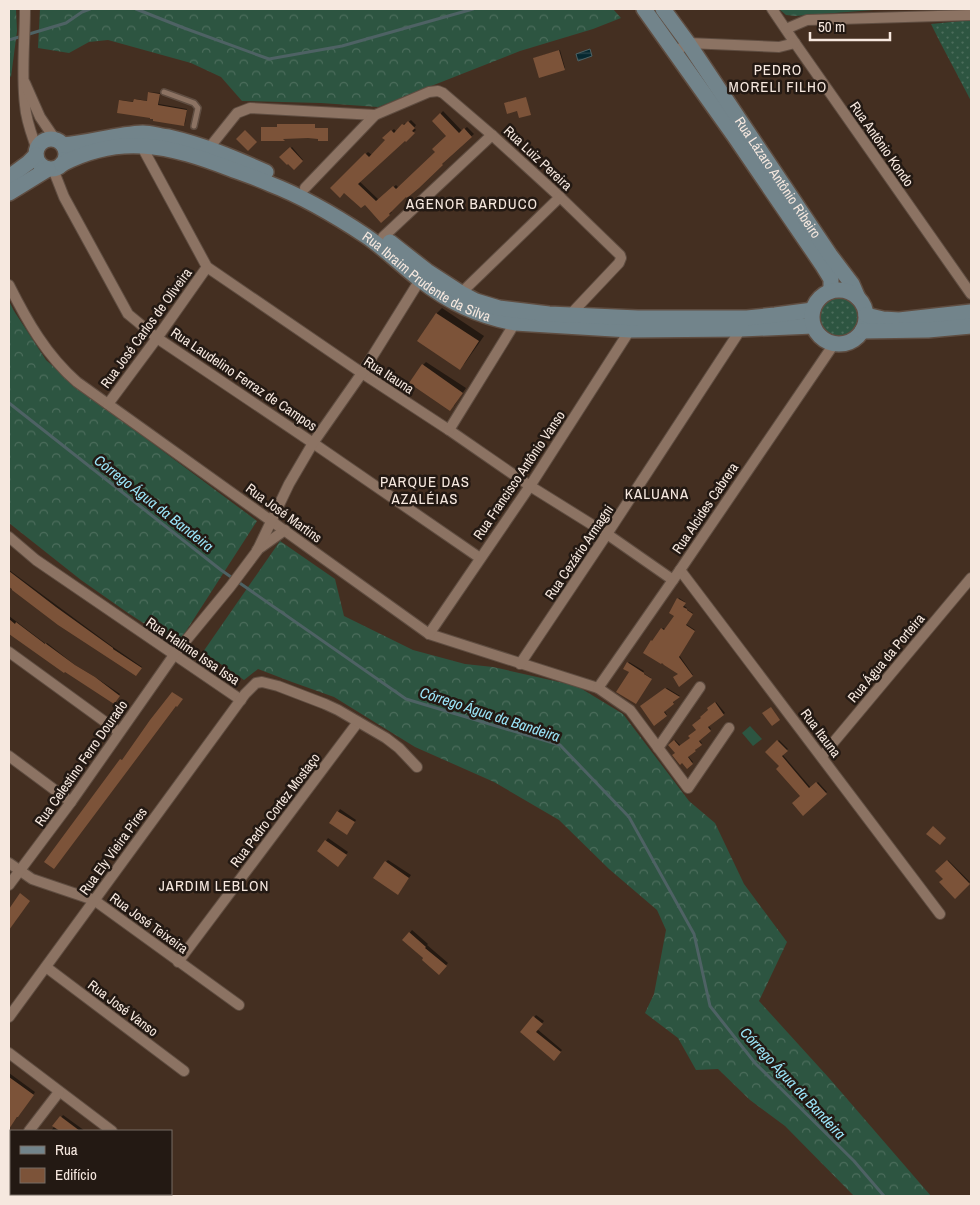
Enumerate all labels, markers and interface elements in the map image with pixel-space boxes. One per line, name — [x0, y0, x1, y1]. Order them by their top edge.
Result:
scale bar — [810, 10, 890, 42]
text: 50 m — [818, 16, 845, 37]
district label: PEDRO MORELI FILHO — [729, 59, 827, 97]
street label: Rua Antônio Kondo — [846, 98, 918, 190]
street label: Rua Lázaro Antônio Ribeiro — [731, 113, 825, 242]
street label: Rua Luiz Pereira — [500, 122, 576, 195]
district label: AGENOR BARDUCO — [405, 193, 538, 214]
street label: Rua Ibraim Prudente da Silva — [359, 227, 493, 326]
street label: Rua José Carlos de Oliveira — [96, 264, 196, 392]
street label: Rua Laudelino Ferraz de Campos — [168, 323, 321, 435]
street label: Rua Itauna — [361, 352, 418, 398]
street label: Rua Francisco Antônio Vanso — [469, 407, 569, 543]
water label: Córrego Água da Bandeira — [90, 450, 218, 556]
street label: Rua Alcides Cabrera — [668, 459, 742, 557]
district label: PARQUE DAS AZALÉIAS — [380, 471, 470, 509]
street label: Rua José Martins — [242, 479, 326, 547]
district label: KALUANA — [625, 483, 689, 504]
street label: Rua Cezário Armagni — [541, 501, 617, 603]
street label: Rua Água da Porteira — [844, 609, 929, 706]
street label: Rua Halime Issa Issa — [143, 613, 244, 689]
water label: Córrego Água da Bandeira — [417, 681, 563, 747]
street label: Rua Celestino Ferro Dourado — [31, 696, 131, 830]
street label: Rua Itauna — [797, 705, 845, 761]
street label: Rua Pedro Cortez Mostaço — [226, 749, 324, 871]
street label: Rua Ely Vieira Pires — [75, 804, 151, 898]
district label: JARDIM LEBLON — [159, 875, 269, 896]
street label: Rua José Teixeira — [106, 889, 192, 958]
street label: Rua José Vanso — [84, 976, 162, 1040]
water label: Córrego Água da Bandeira — [735, 1022, 851, 1144]
legend — [10, 1130, 172, 1195]
text: Rua — [55, 1139, 78, 1160]
text: Edifício — [55, 1164, 97, 1185]

